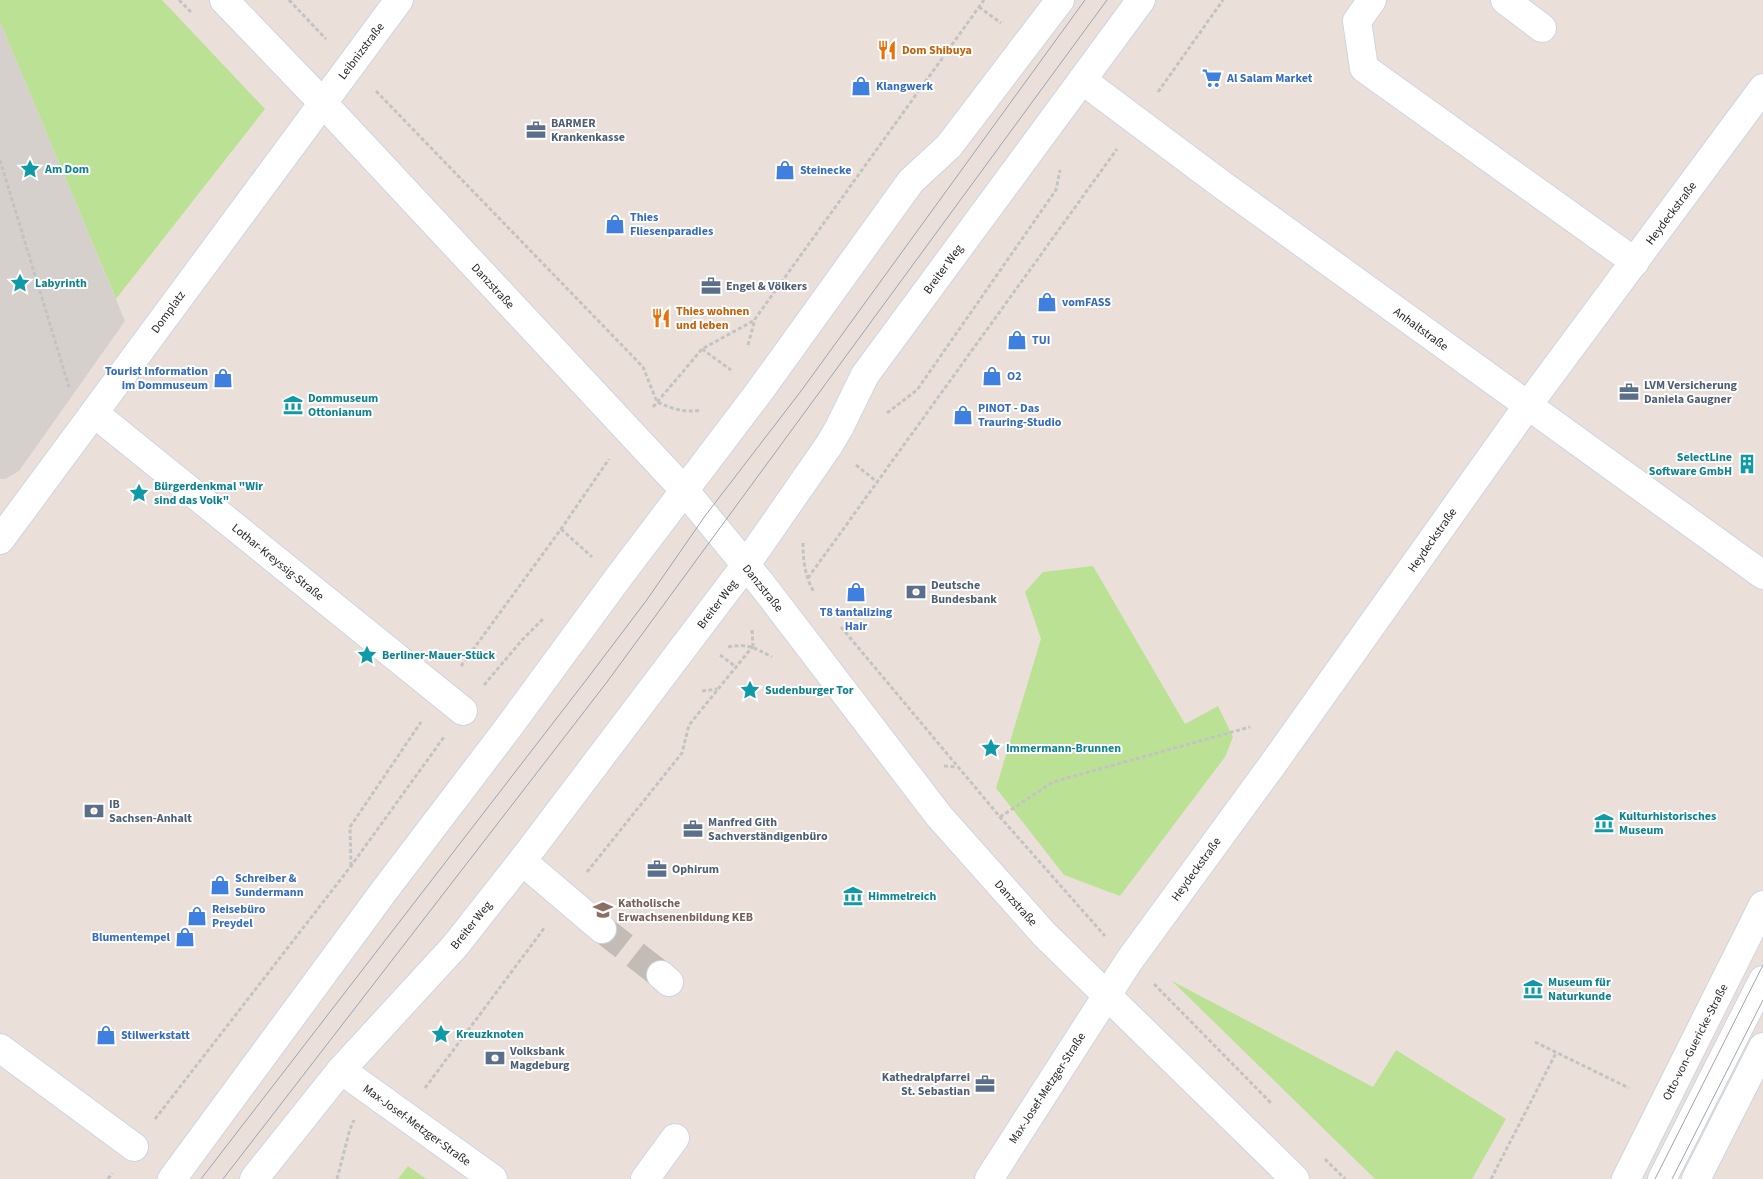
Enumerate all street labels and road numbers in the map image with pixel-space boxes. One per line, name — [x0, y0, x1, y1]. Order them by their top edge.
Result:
street label: Leibnizstraße — [334, 19, 389, 83]
street label: Heydeckstraße — [1642, 178, 1701, 248]
street label: Breiter Weg — [920, 241, 967, 298]
street label: Danzstraße — [467, 260, 518, 313]
street label: Domplatz — [147, 288, 190, 337]
street label: Anhaltstraße — [1390, 304, 1452, 355]
street label: Heydeckstraße — [1404, 505, 1461, 576]
street label: Lothar-Kreyssig-Straße — [228, 520, 328, 605]
street label: Danzstraße — [738, 561, 787, 616]
street label: Breiter Weg — [693, 576, 742, 632]
street label: Heydeckstraße — [1167, 834, 1225, 905]
street label: Danzstraße — [990, 877, 1041, 930]
street label: Breiter Weg — [447, 898, 496, 953]
street label: Otto-von-Guericke-Straße — [1659, 981, 1732, 1104]
street label: Max-Josef-Metzger-Straße — [1005, 1029, 1090, 1147]
street label: Max-Josef-Metzger-Straße — [359, 1080, 474, 1170]

